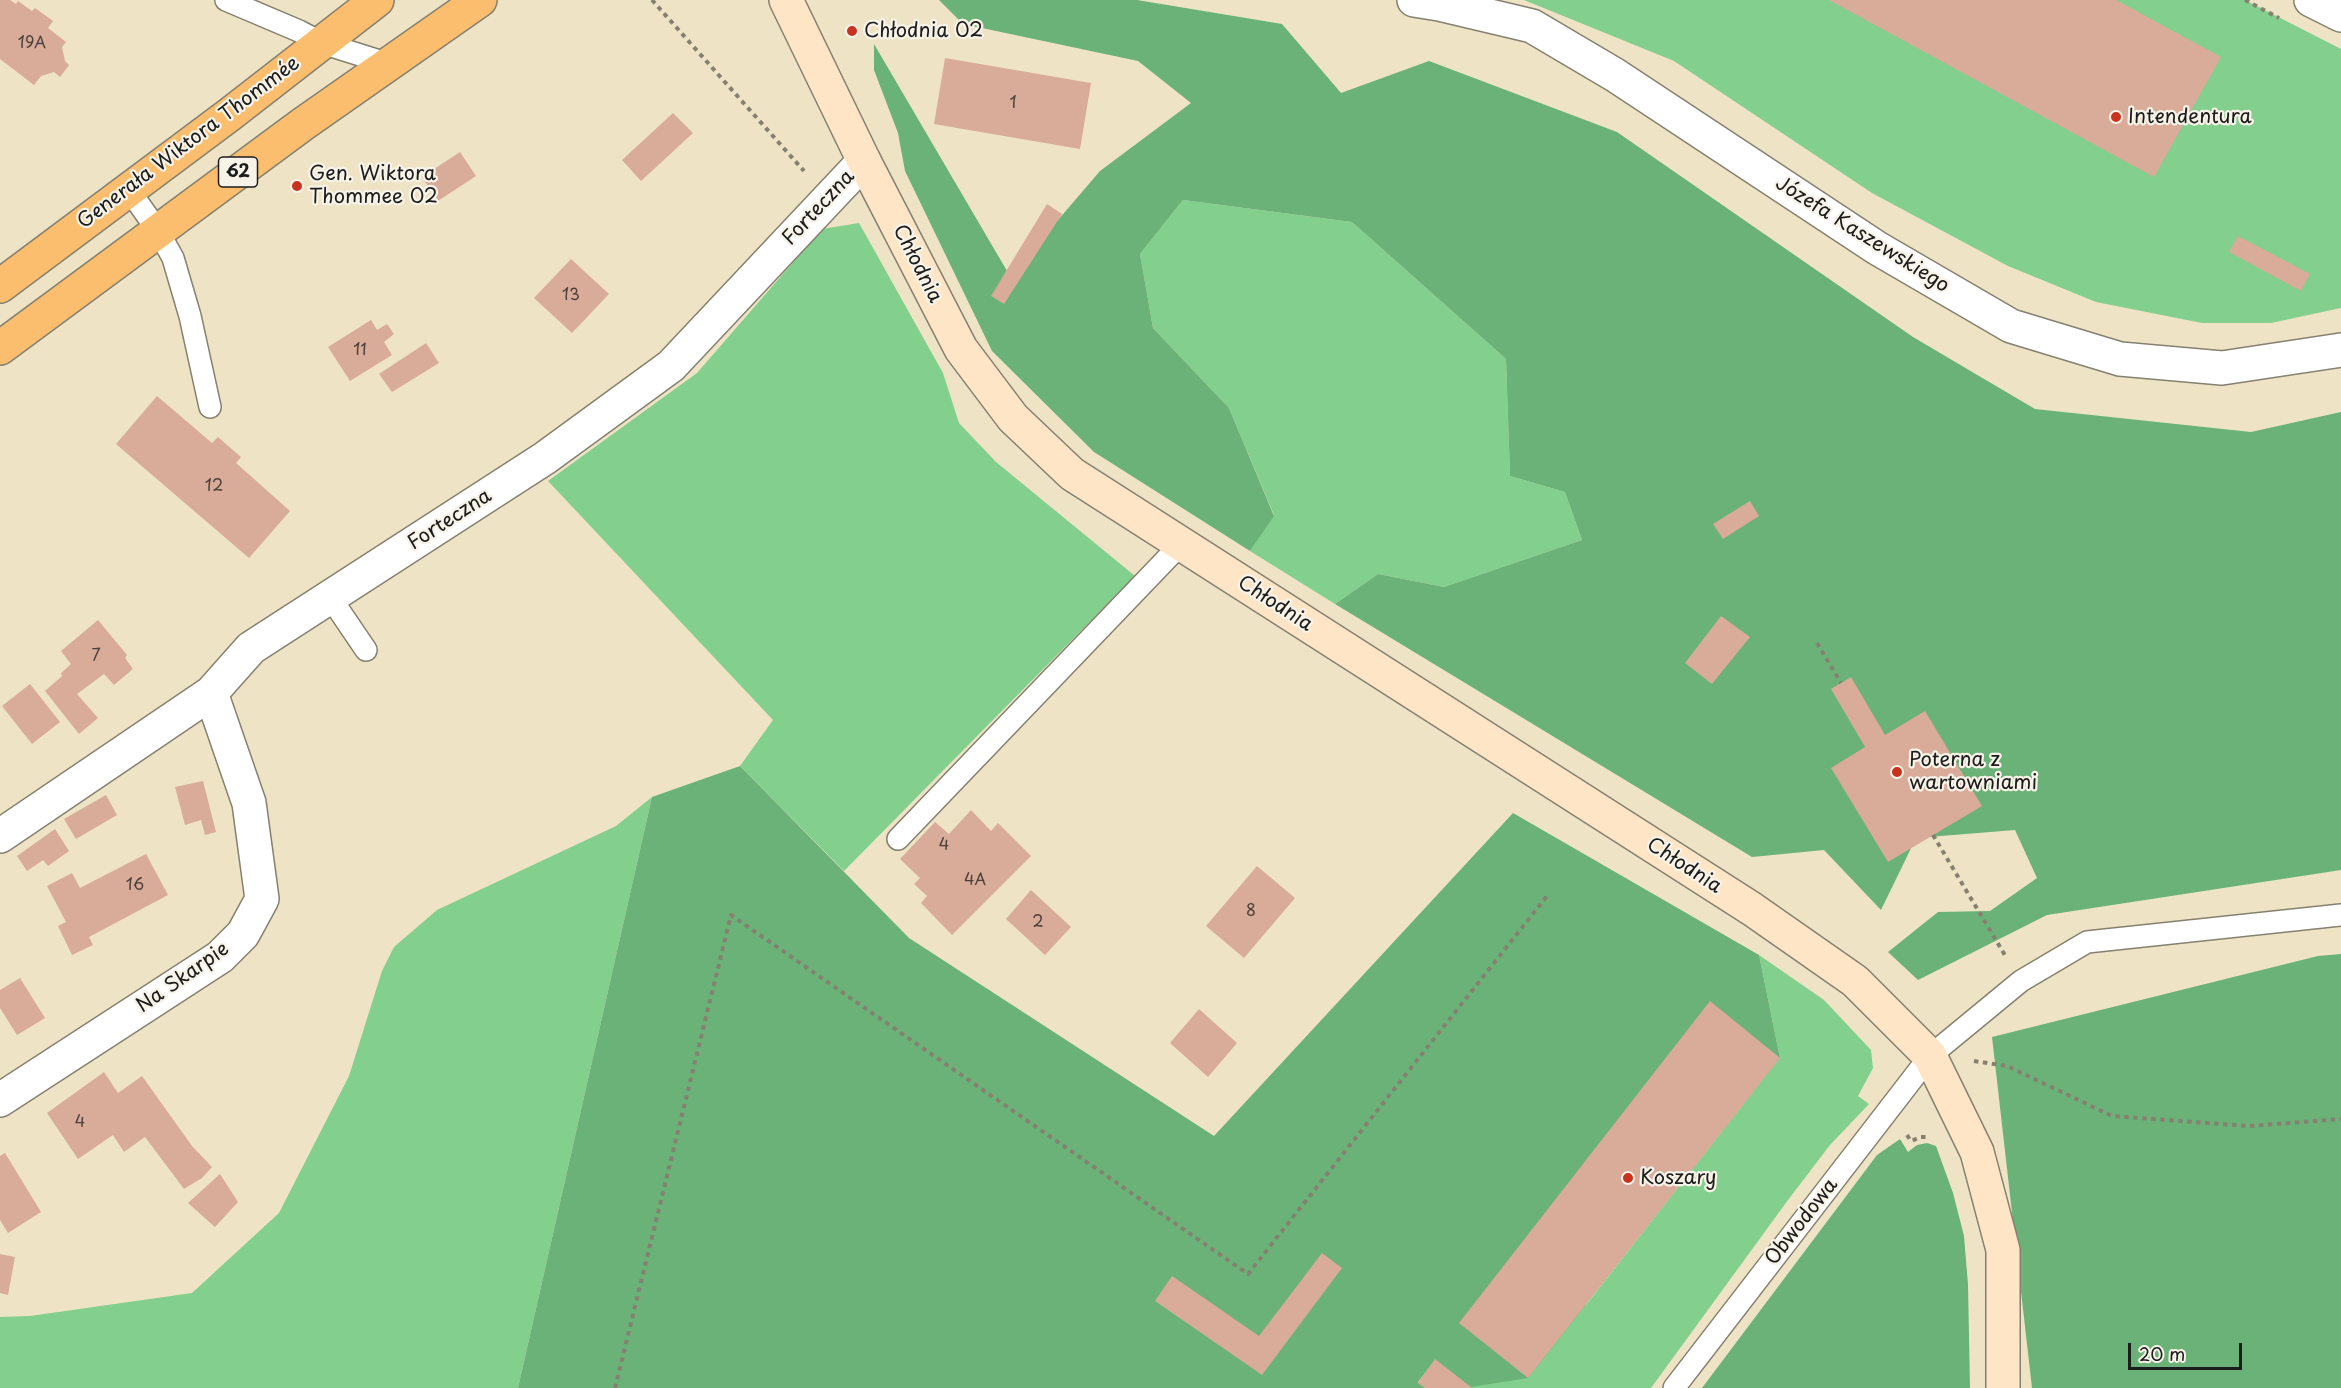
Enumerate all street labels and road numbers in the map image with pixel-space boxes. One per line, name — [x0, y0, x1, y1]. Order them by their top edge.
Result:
street label: Generała Wiktora Thommée — [73, 51, 305, 235]
road number: 62 — [218, 157, 258, 187]
street label: Forteczna — [778, 165, 860, 251]
street label: Józefa Kaszewskiego — [1771, 172, 1953, 298]
street label: Chłodnia — [887, 221, 947, 307]
street label: Forteczna — [404, 484, 496, 556]
street label: Chłodnia — [1233, 571, 1317, 637]
street label: Chłodnia — [1642, 833, 1726, 899]
street label: Na Skarpie — [132, 937, 234, 1019]
street label: Obwodowa — [1761, 1174, 1843, 1270]

